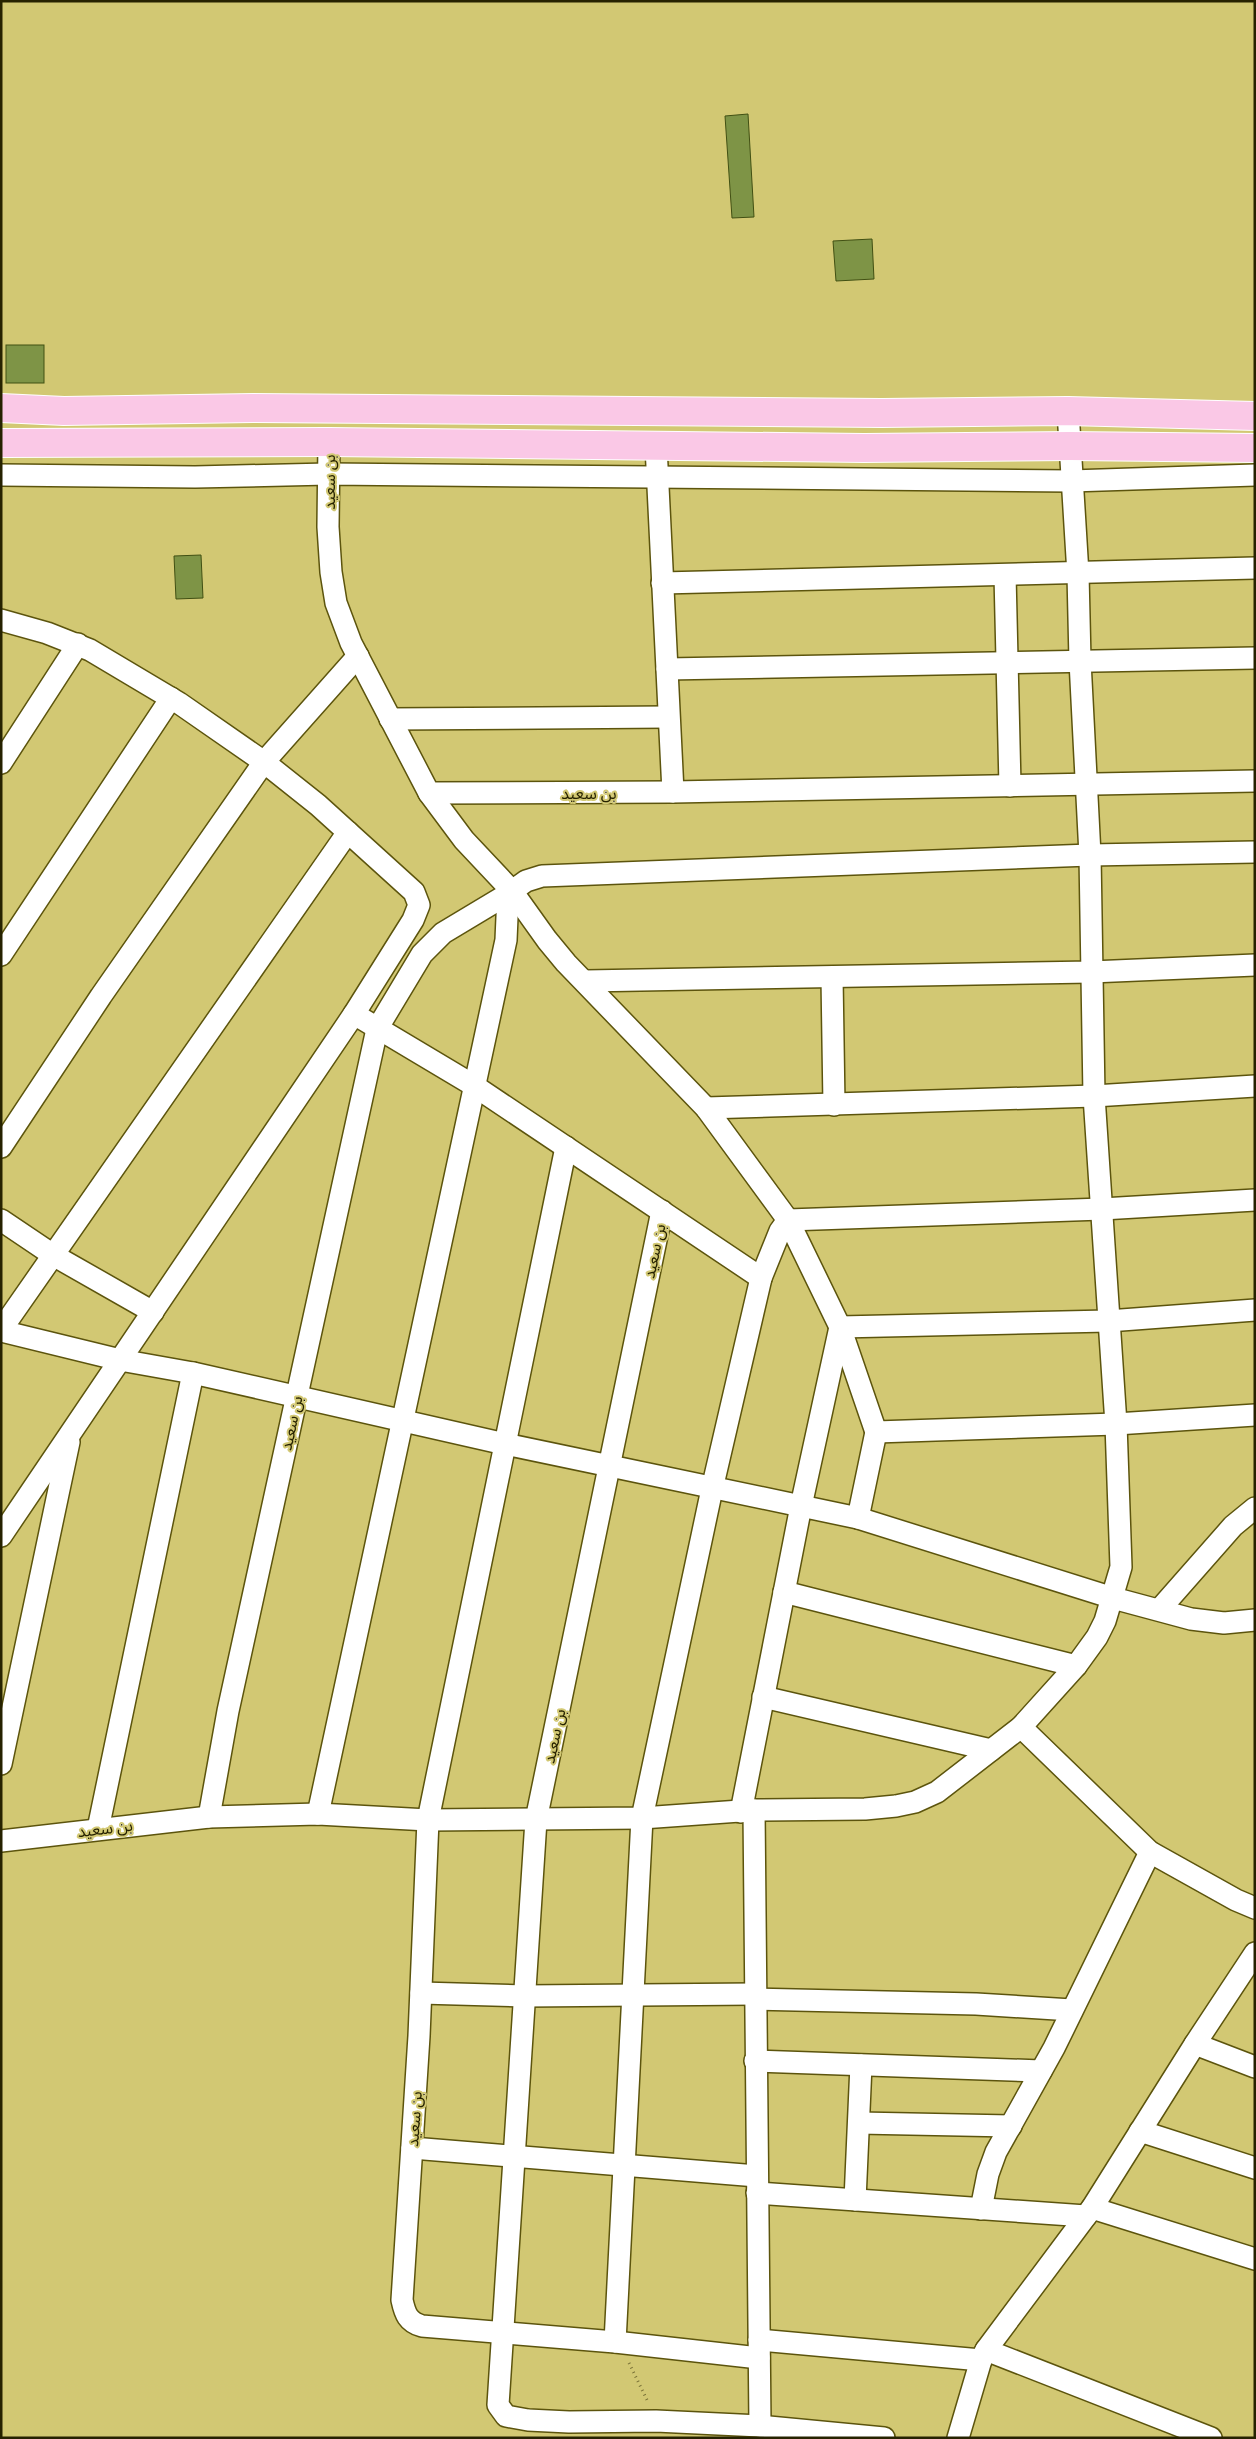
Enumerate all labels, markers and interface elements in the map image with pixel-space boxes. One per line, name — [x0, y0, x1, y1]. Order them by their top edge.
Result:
street label: بن سعيد — [319, 454, 339, 510]
street label: بن سعيد — [561, 783, 617, 803]
street label: بن سعيد — [638, 1222, 670, 1280]
street label: بن سعيد — [275, 1394, 307, 1452]
street label: بن سعيد — [538, 1707, 570, 1765]
street label: بن سعيد — [76, 1815, 134, 1841]
street label: بن سعيد — [402, 2091, 426, 2147]

